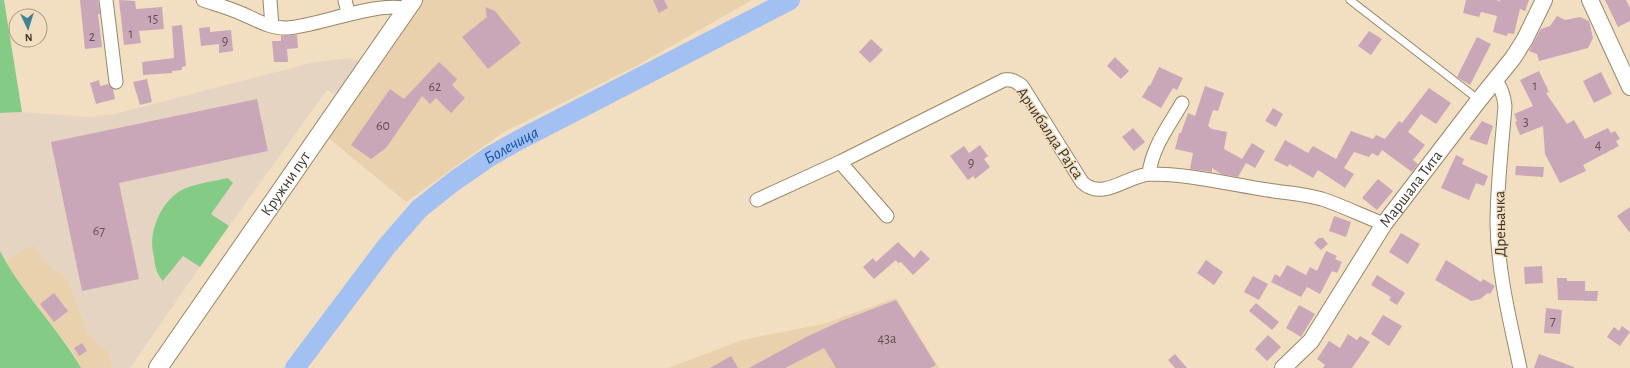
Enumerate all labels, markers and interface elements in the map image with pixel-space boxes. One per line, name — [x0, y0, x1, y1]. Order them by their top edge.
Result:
north arrow — [8, 8, 48, 48]
house number: 15 — [148, 12, 158, 26]
house number: 1 — [129, 27, 133, 41]
house number: 2 — [89, 30, 95, 44]
text: N — [24, 32, 33, 43]
house number: 9 — [222, 34, 228, 48]
house number: 1 — [1533, 79, 1537, 93]
house number: 62 — [429, 80, 441, 94]
street label: Арчибалда Рајса — [1013, 84, 1087, 182]
house number: 3 — [1523, 115, 1529, 129]
house number: 60 — [376, 119, 390, 133]
water label: Болечица — [481, 123, 541, 167]
house number: 4 — [1595, 138, 1602, 152]
street label: Маршала Тита — [1376, 147, 1445, 230]
street label: Кружни пут — [258, 149, 314, 219]
house number: 9 — [968, 156, 974, 170]
street label: Дрењачка — [1491, 191, 1509, 257]
house number: 67 — [93, 224, 105, 238]
house number: 7 — [1550, 314, 1556, 328]
house number: 43a — [878, 332, 897, 346]

